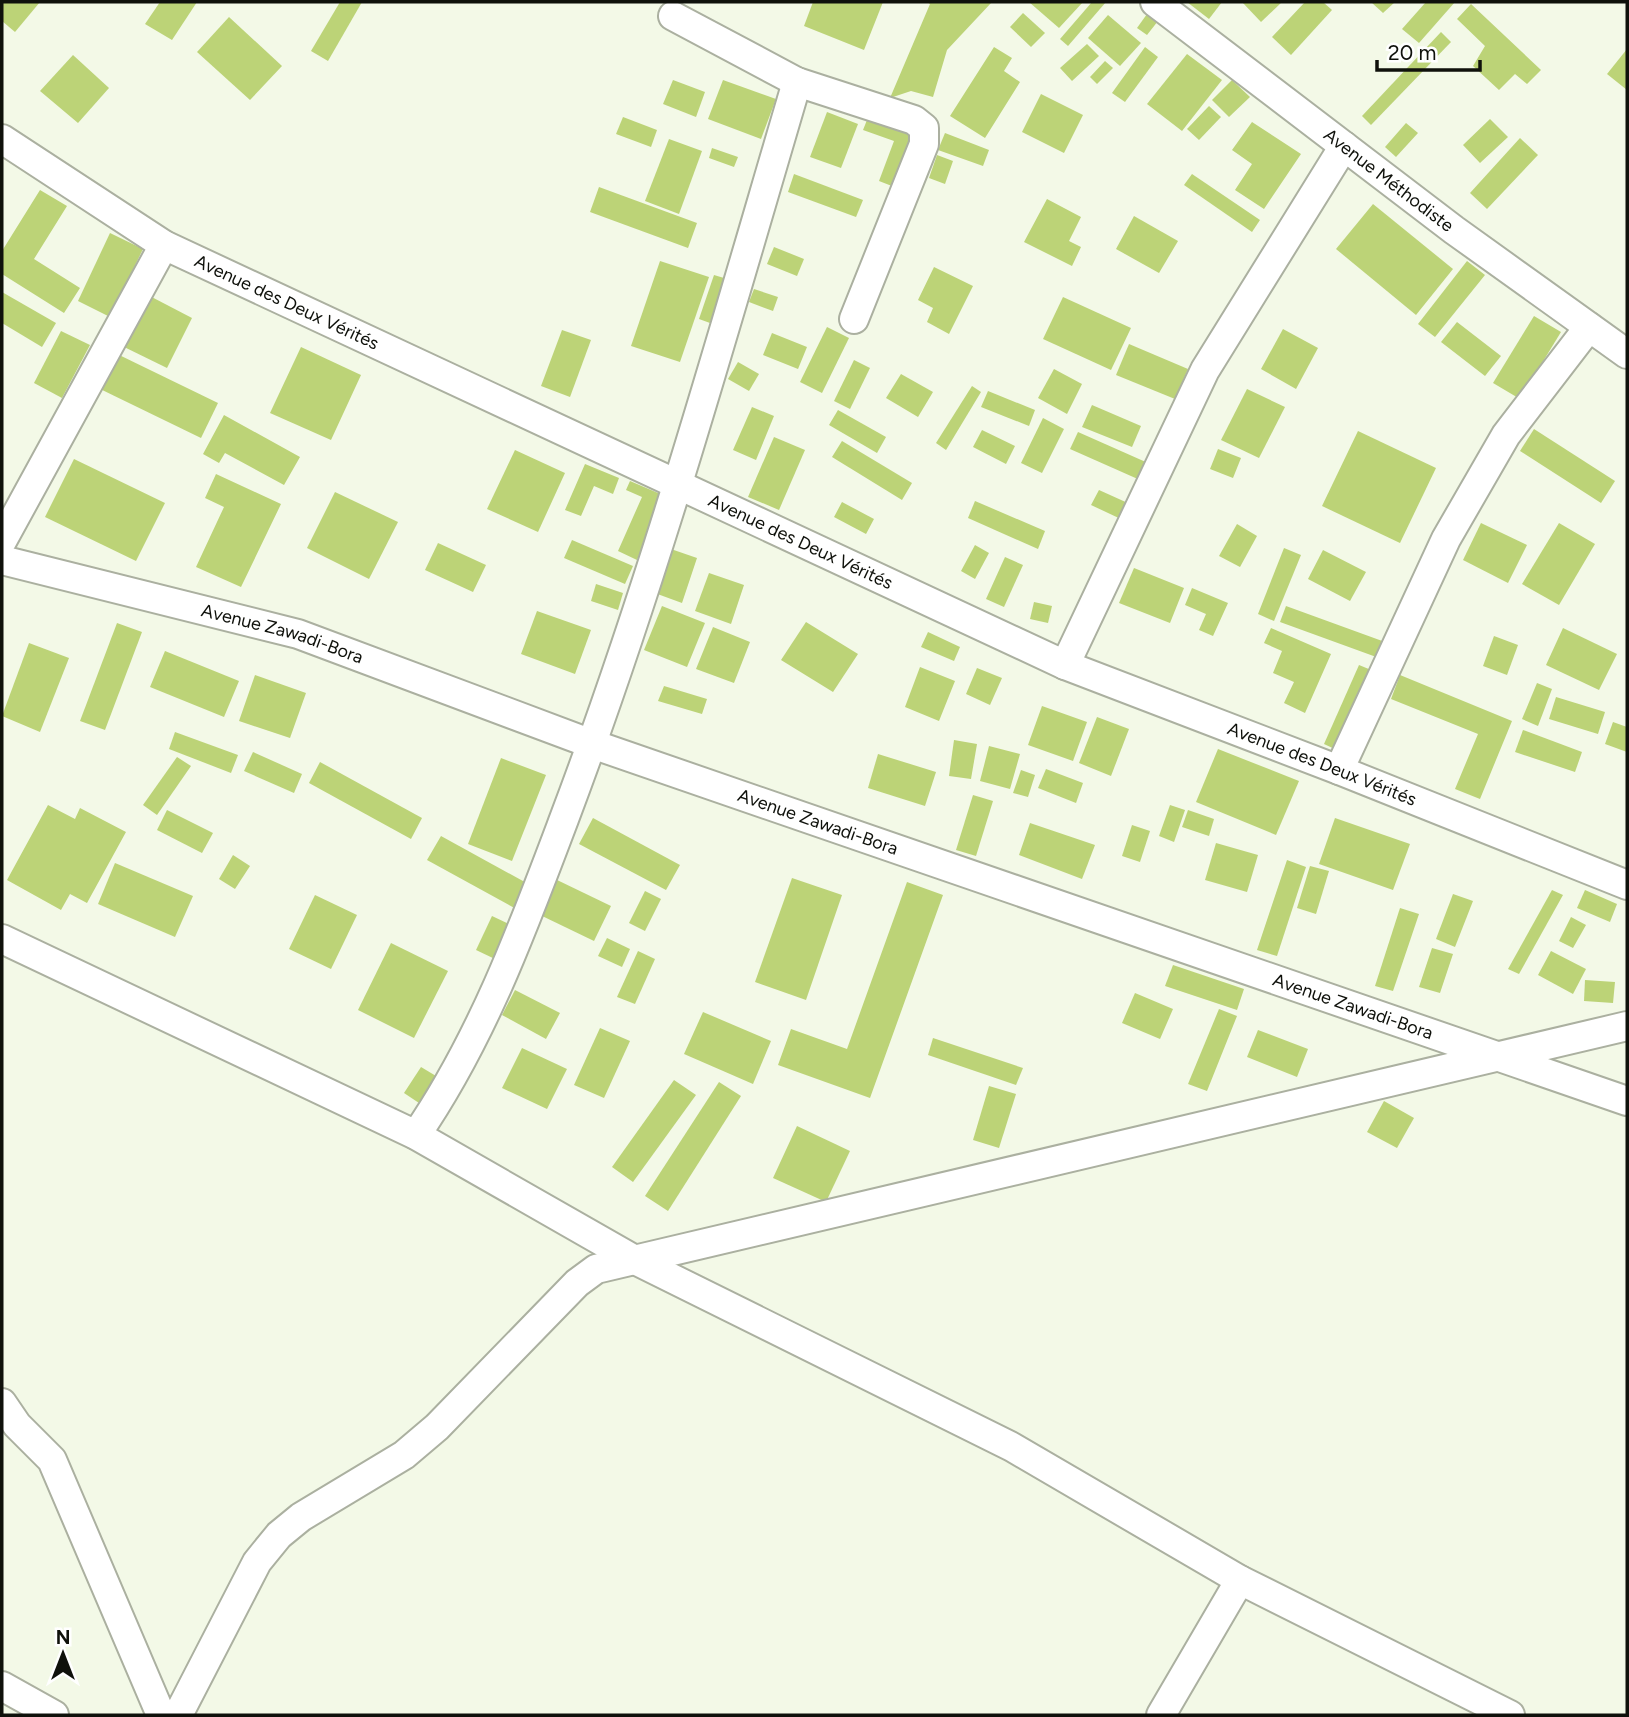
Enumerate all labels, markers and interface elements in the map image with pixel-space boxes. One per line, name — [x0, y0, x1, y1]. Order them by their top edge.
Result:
scale bar — [1377, 28, 1480, 72]
text: 20 m — [1388, 40, 1436, 65]
street label: Avenue Méthodiste — [1320, 124, 1458, 237]
street label: Avenue des Deux Vérités — [191, 250, 382, 355]
street label: Avenue des Deux Vérités — [705, 489, 896, 594]
street label: Avenue Zawadi-Bora — [199, 599, 366, 668]
street label: Avenue des Deux Vérités — [1224, 717, 1419, 811]
street label: Avenue Zawadi-Bora — [735, 784, 901, 860]
street label: Avenue Zawadi-Bora — [1270, 969, 1436, 1044]
north arrow — [28, 1619, 98, 1689]
text: N — [56, 1626, 70, 1649]

